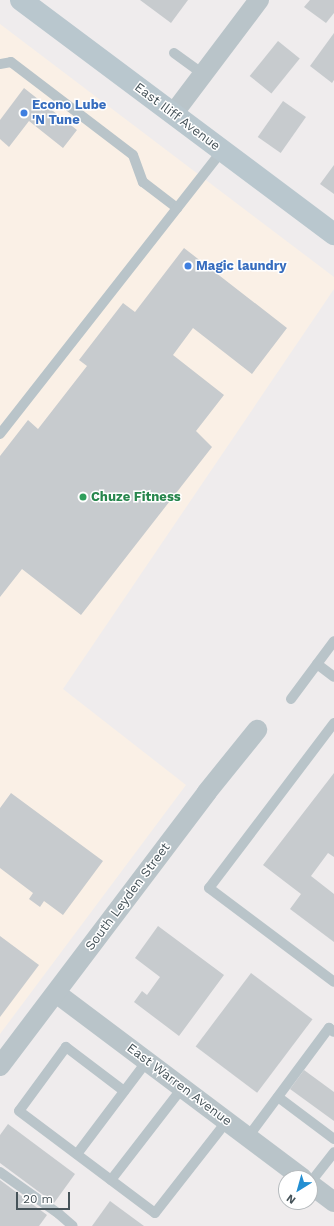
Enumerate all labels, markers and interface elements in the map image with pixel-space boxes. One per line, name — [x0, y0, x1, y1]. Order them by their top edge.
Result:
street label: East Iliff Avenue — [131, 79, 223, 155]
place label: Econo Lube 'N Tune — [32, 98, 106, 129]
marker: Econo Lube 'N Tune — [19, 108, 29, 118]
place label: Magic laundry — [196, 258, 287, 274]
marker: Magic laundry — [183, 261, 193, 271]
place label: Chuze Fitness — [91, 489, 181, 505]
marker: Chuze Fitness — [78, 492, 88, 502]
street label: South Leyden Street — [82, 840, 174, 954]
street label: East Warren Avenue — [123, 1040, 235, 1130]
north arrow — [278, 1170, 318, 1210]
scale bar — [18, 1184, 72, 1210]
text: 20 m — [23, 1192, 53, 1206]
text: N — [284, 1192, 298, 1207]

